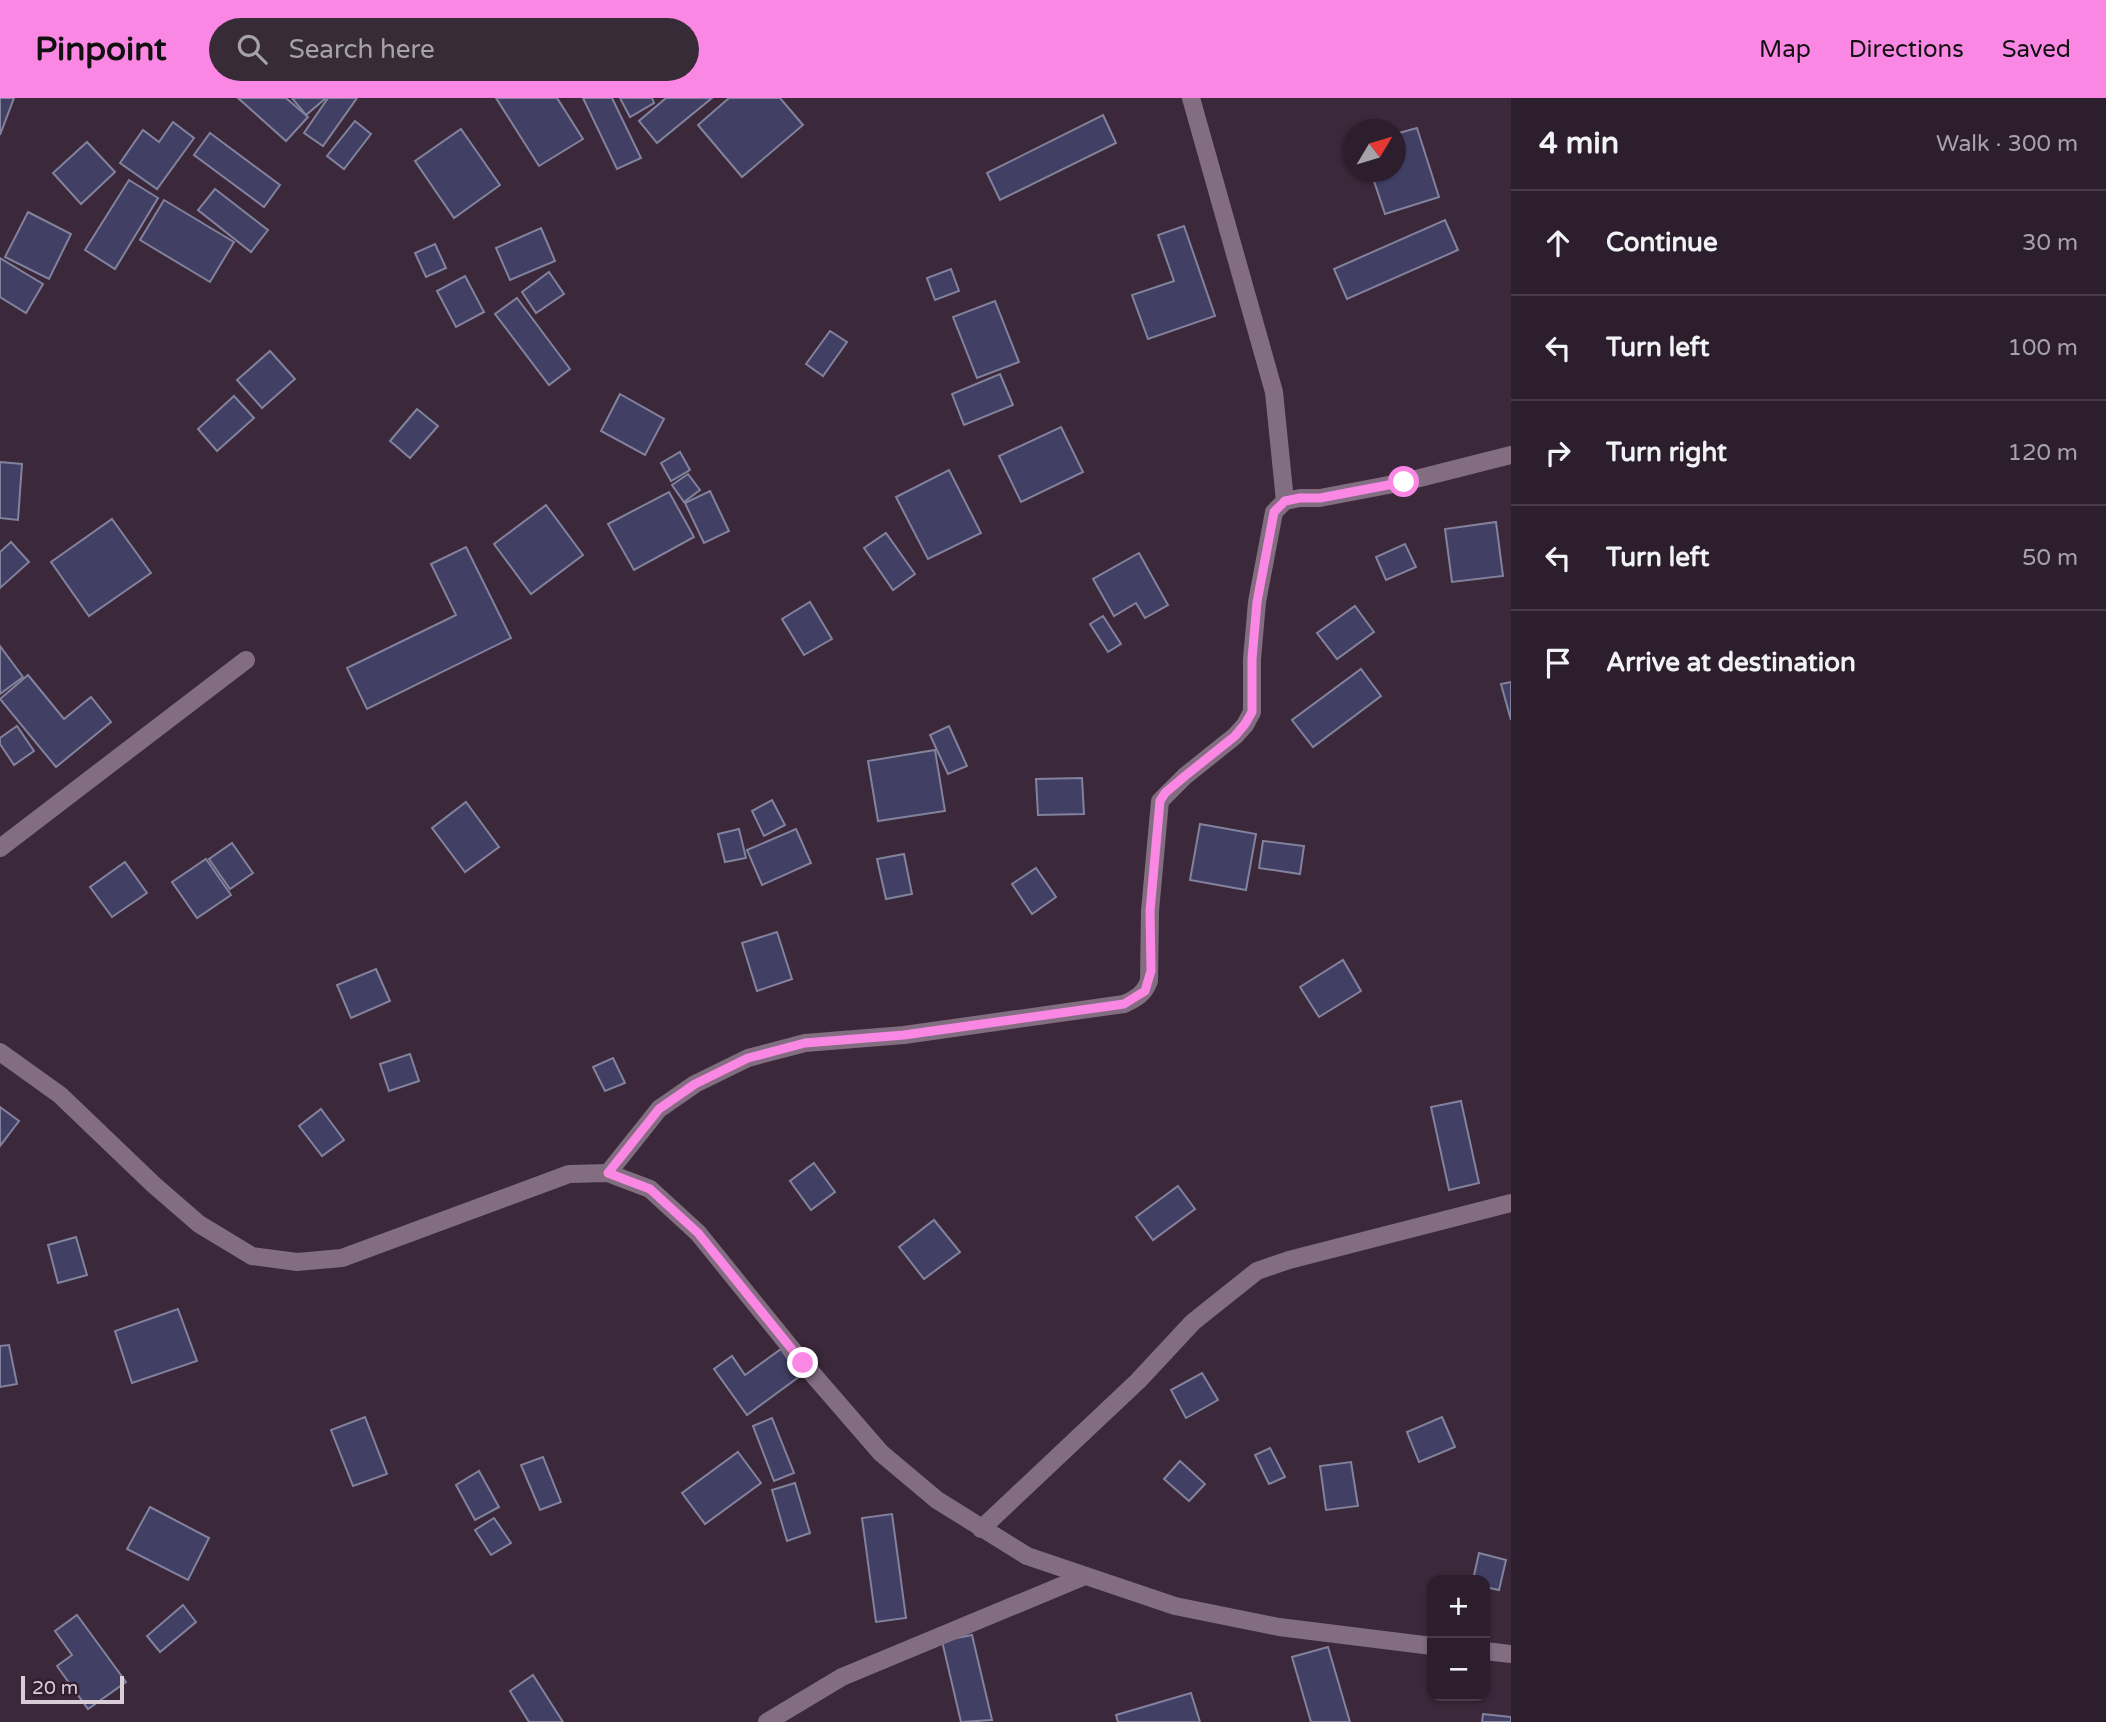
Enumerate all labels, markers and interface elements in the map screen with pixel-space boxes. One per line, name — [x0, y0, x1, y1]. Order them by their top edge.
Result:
search box — [209, 18, 699, 81]
text: Pinpoint — [35, 30, 167, 69]
icon: search — [233, 30, 271, 68]
text: Search here — [289, 34, 435, 65]
text: Map — [1759, 35, 1811, 64]
text: Directions — [1849, 35, 1964, 64]
text: Saved — [2002, 35, 2071, 64]
north arrow — [1343, 119, 1406, 182]
text: 4 min — [1539, 125, 1619, 162]
text: Walk · 300 m — [1936, 130, 2078, 158]
icon: ahead — [1539, 224, 1577, 262]
text: Continue — [1606, 227, 1718, 258]
text: 30 m — [2022, 229, 2078, 257]
icon: left — [1539, 329, 1577, 367]
text: Turn left — [1606, 332, 1709, 363]
text: 100 m — [2008, 334, 2078, 362]
icon: right — [1539, 434, 1577, 472]
text: Turn right — [1606, 437, 1727, 468]
text: 120 m — [2008, 439, 2078, 467]
route start — [1388, 466, 1419, 497]
icon: left — [1539, 539, 1577, 577]
text: Turn left — [1606, 542, 1709, 573]
text: 50 m — [2022, 544, 2078, 572]
icon: arrive — [1539, 644, 1577, 682]
text: Arrive at destination — [1606, 647, 1856, 678]
route end — [787, 1347, 818, 1378]
map controls — [1427, 1575, 1490, 1701]
button: + — [1427, 1575, 1490, 1638]
button: − — [1427, 1638, 1490, 1701]
scale bar — [21, 1673, 124, 1705]
text: 20 m — [32, 1677, 78, 1699]

